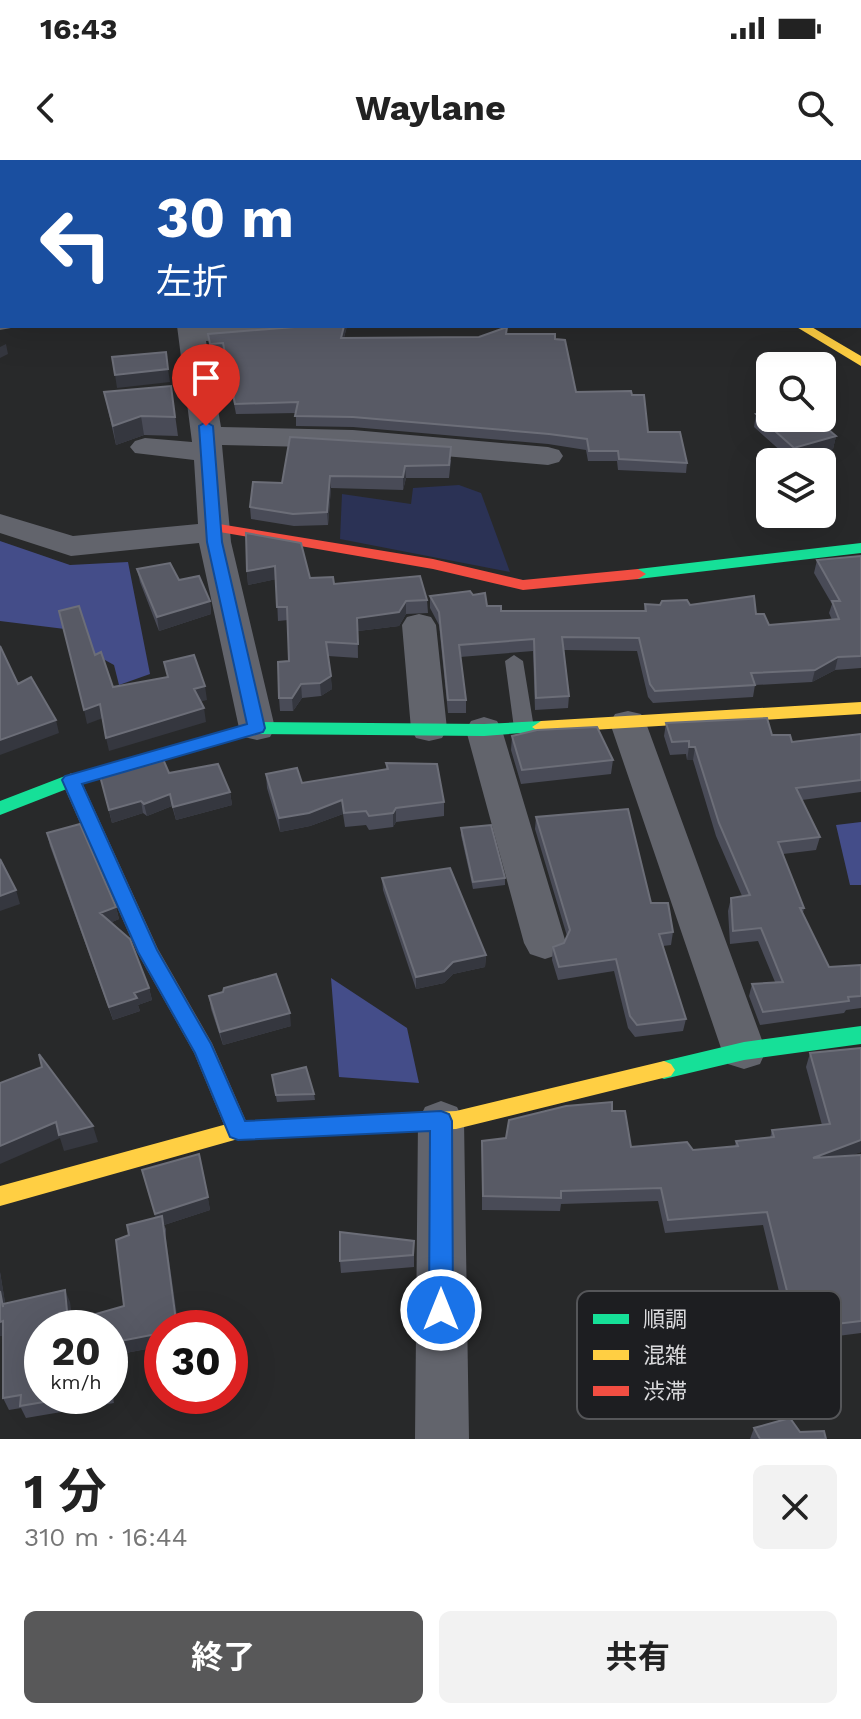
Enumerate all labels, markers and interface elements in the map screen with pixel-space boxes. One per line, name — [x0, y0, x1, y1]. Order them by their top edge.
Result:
text: 16:43 — [40, 11, 118, 46]
icon: back — [24, 86, 68, 130]
icon: search — [793, 86, 837, 130]
text: Waylane — [355, 87, 506, 129]
text: 30 m — [156, 185, 294, 251]
icon: left — [24, 192, 128, 296]
text: 左折 — [156, 261, 228, 303]
pin — [172, 344, 240, 426]
map controls — [756, 352, 836, 528]
button: search — [756, 352, 836, 432]
icon: arrive — [184, 356, 228, 400]
button: layers — [756, 448, 836, 528]
position arrow — [399, 1268, 483, 1352]
legend — [577, 1291, 841, 1419]
text: 順調 — [643, 1307, 687, 1332]
speed limit sign: 30 — [144, 1310, 248, 1414]
text: 20 — [51, 1328, 101, 1375]
text: 混雑 — [643, 1343, 687, 1368]
text: km/h — [50, 1370, 102, 1394]
text: 渋滞 — [643, 1379, 687, 1404]
text: 1 分 — [24, 1463, 106, 1520]
button: close — [753, 1465, 837, 1549]
text: 310 m · 16:44 — [24, 1522, 188, 1552]
button: 終了 — [24, 1611, 423, 1703]
button: 共有 — [439, 1611, 837, 1703]

